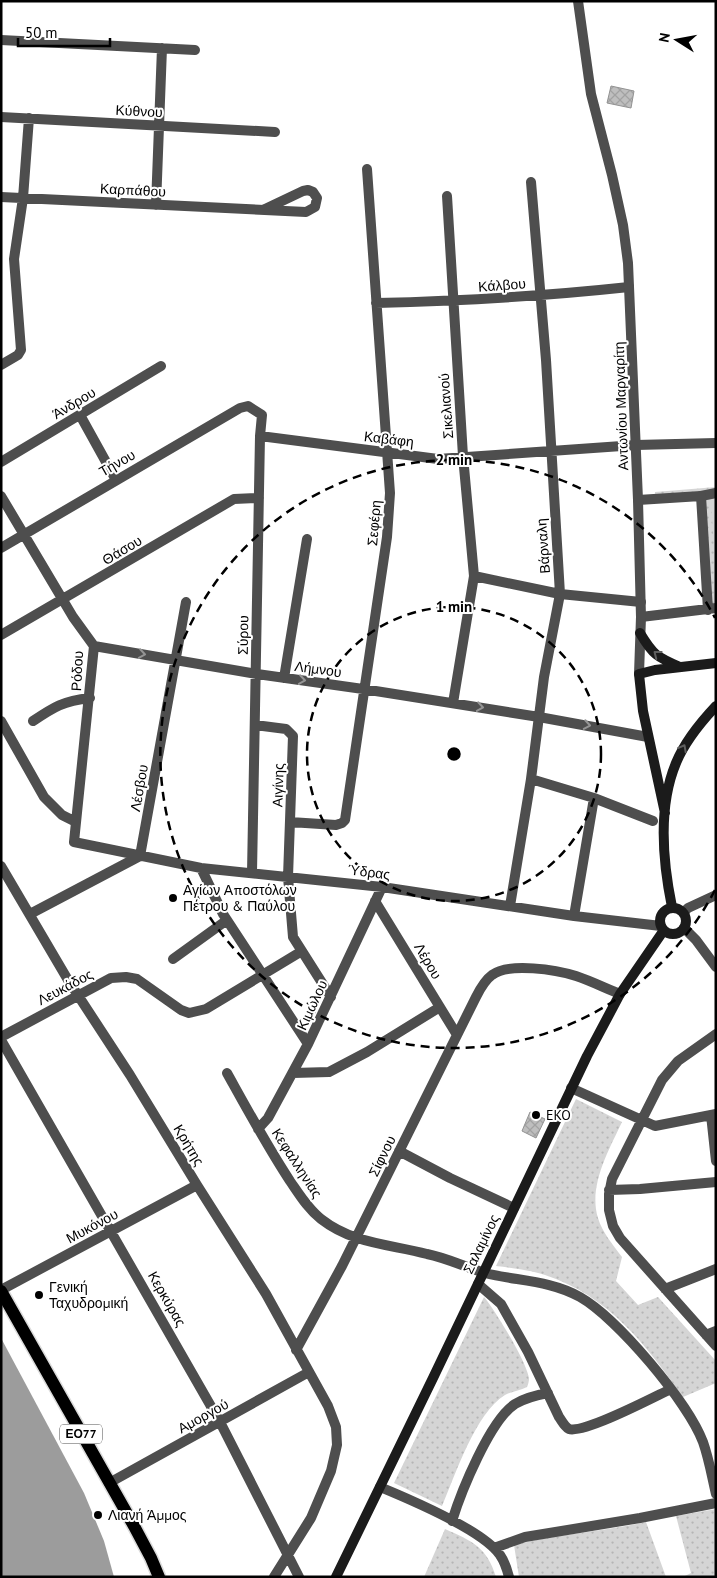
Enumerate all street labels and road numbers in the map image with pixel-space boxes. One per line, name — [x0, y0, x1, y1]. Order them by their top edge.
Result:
street label: Κύθνου — [115, 101, 163, 121]
street label: Καρπάθου — [100, 179, 166, 201]
street label: Κάλβου — [478, 274, 526, 296]
street label: Αντωνίου Μαργαρίτη — [610, 341, 632, 471]
street label: Σικελιανού — [435, 373, 457, 439]
street label: Άνδρου — [49, 383, 99, 423]
street label: Καβάφη — [363, 427, 415, 451]
street label: Τήνου — [96, 446, 138, 480]
street label: Σεφέρη — [363, 499, 385, 547]
street label: Βάρναλη — [532, 518, 554, 574]
street label: Θάσου — [99, 531, 145, 569]
street label: Σύρου — [234, 615, 252, 655]
street label: Ρόδου — [67, 650, 87, 692]
street label: Λήμνου — [293, 657, 343, 681]
street label: Αιγίνης — [268, 762, 288, 807]
street label: Λέσβου — [126, 763, 152, 813]
street label: Ύδρας — [347, 860, 391, 884]
street label: Λέρου — [410, 940, 446, 982]
street label: Λευκάδος — [34, 965, 96, 1009]
street label: Κιμώλου — [293, 977, 331, 1033]
street label: Κρήτης — [170, 1121, 208, 1169]
street label: Κεφαλληνίας — [268, 1125, 326, 1201]
street label: Σίφνου — [364, 1133, 400, 1179]
street label: Μυκόνου — [63, 1205, 121, 1247]
street label: Σαλαμίνος — [459, 1211, 503, 1277]
street label: Κερκύρας — [144, 1268, 190, 1330]
street label: Αμοργού — [174, 1395, 232, 1437]
road number: ΕΟ77 — [60, 1425, 102, 1444]

